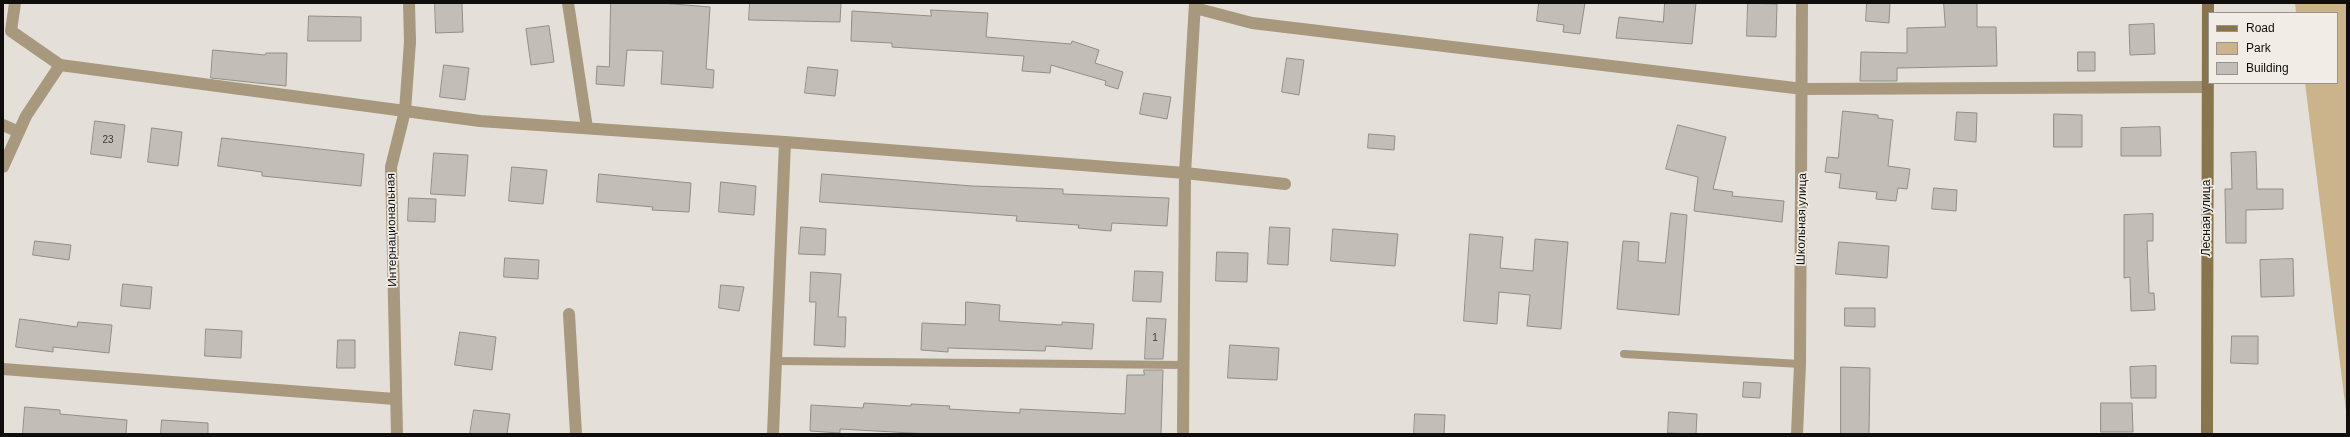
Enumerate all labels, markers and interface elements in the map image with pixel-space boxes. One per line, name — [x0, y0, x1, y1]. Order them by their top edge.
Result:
legend — [2208, 12, 2338, 84]
text: Road — [2246, 21, 2275, 35]
text: Park — [2246, 41, 2271, 55]
text: Building — [2246, 61, 2289, 75]
house number: 23 — [102, 134, 114, 146]
street label: Интернациональная — [384, 173, 400, 287]
street label: Школьная улица — [1794, 173, 1810, 265]
street label: Лесная улица — [2200, 180, 2214, 256]
house number: 1 — [1152, 332, 1158, 344]

